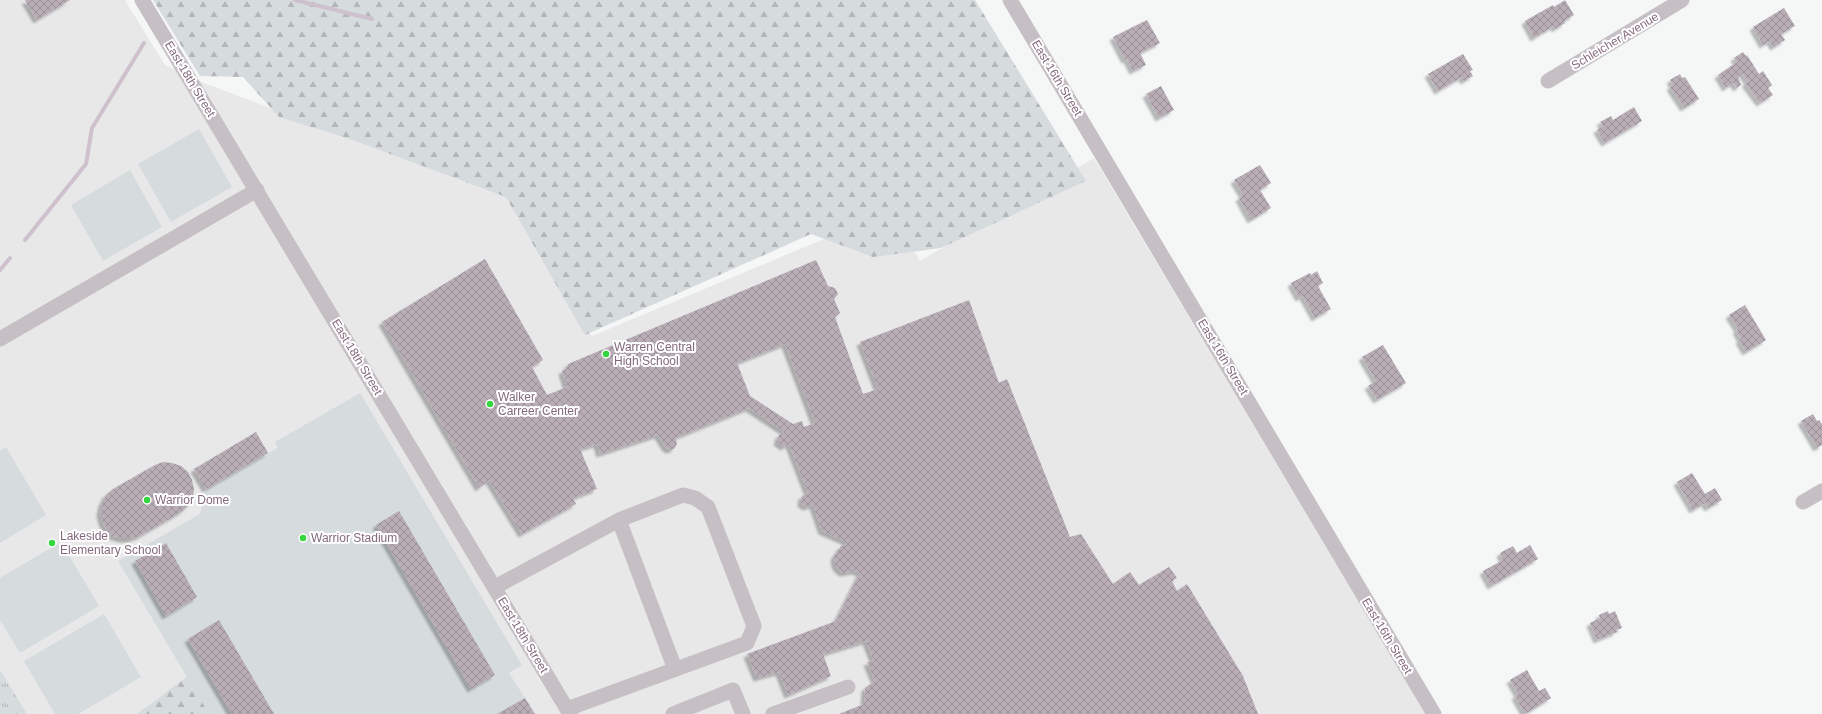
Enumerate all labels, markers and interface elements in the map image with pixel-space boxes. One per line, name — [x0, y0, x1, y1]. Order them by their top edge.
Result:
street label: Schleicher Avenue — [1569, 9, 1661, 73]
street label: East 16th Street — [1029, 38, 1085, 119]
street label: East 18th Street — [162, 39, 218, 120]
street label: East 18th Street — [329, 317, 385, 398]
street label: East 16th Street — [1195, 317, 1251, 398]
place label: Warren Central High School — [614, 340, 695, 368]
marker: Warren Central High School — [601, 349, 611, 359]
place label: Walker Carreer Center — [498, 390, 578, 418]
marker: Walker Carreer Center — [485, 399, 495, 409]
place label: Warrior Dome — [155, 493, 230, 507]
marker: Warrior Dome — [142, 495, 152, 505]
place label: Lakeside Elementary School — [60, 529, 161, 557]
place label: Warrior Stadium — [311, 531, 397, 545]
marker: Warrior Stadium — [298, 533, 308, 543]
marker: Lakeside Elementary School — [47, 538, 57, 548]
street label: East 18th Street — [495, 595, 551, 676]
street label: East 16th Street — [1359, 596, 1415, 677]

